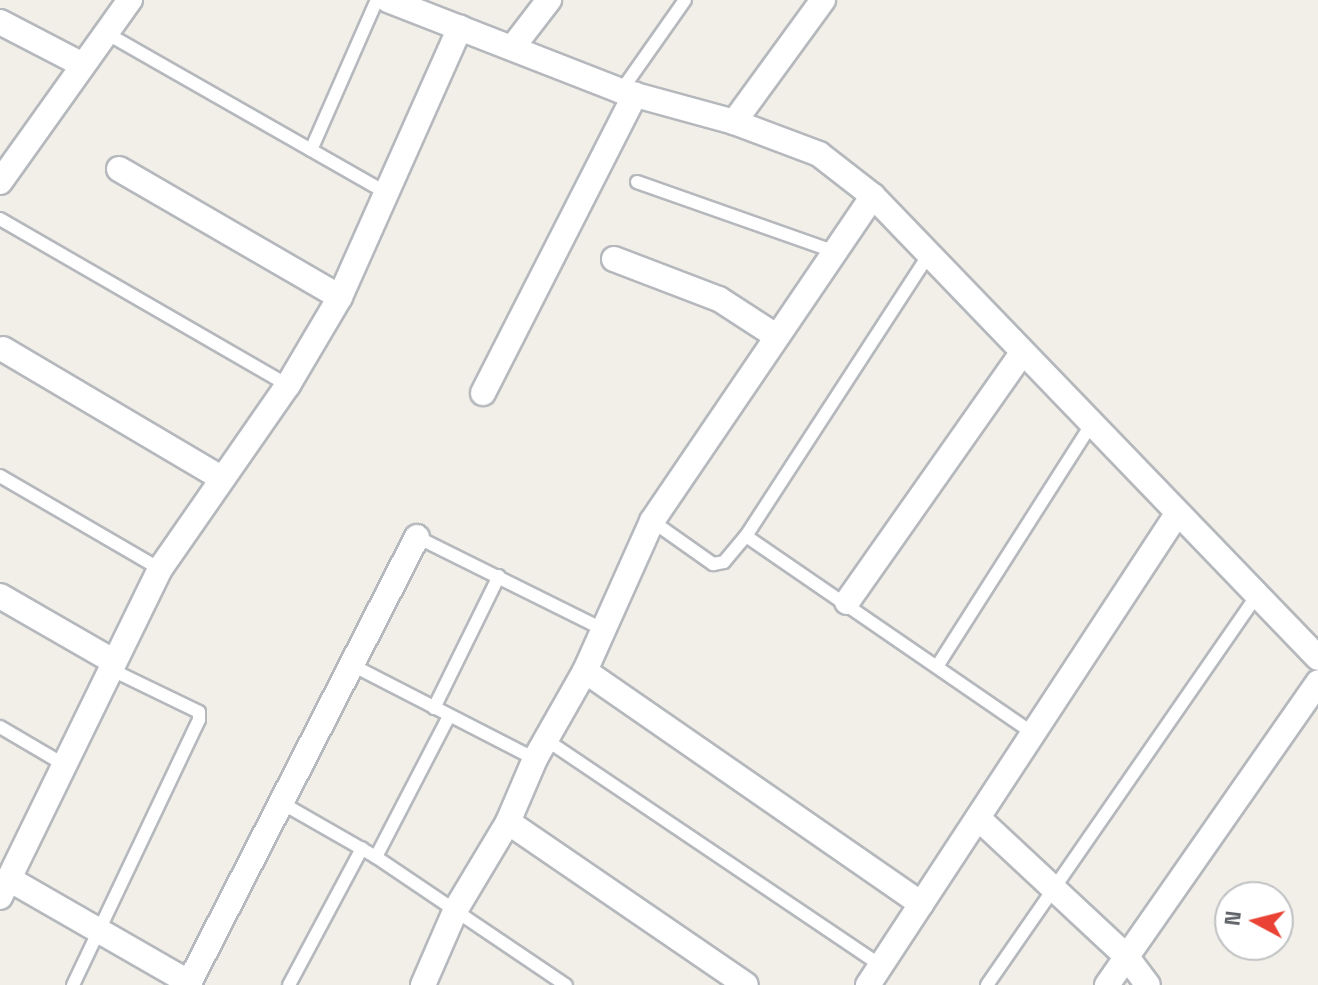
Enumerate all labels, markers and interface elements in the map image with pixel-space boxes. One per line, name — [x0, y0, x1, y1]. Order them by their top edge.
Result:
north arrow — [1214, 881, 1294, 961]
text: N — [1217, 909, 1247, 927]

